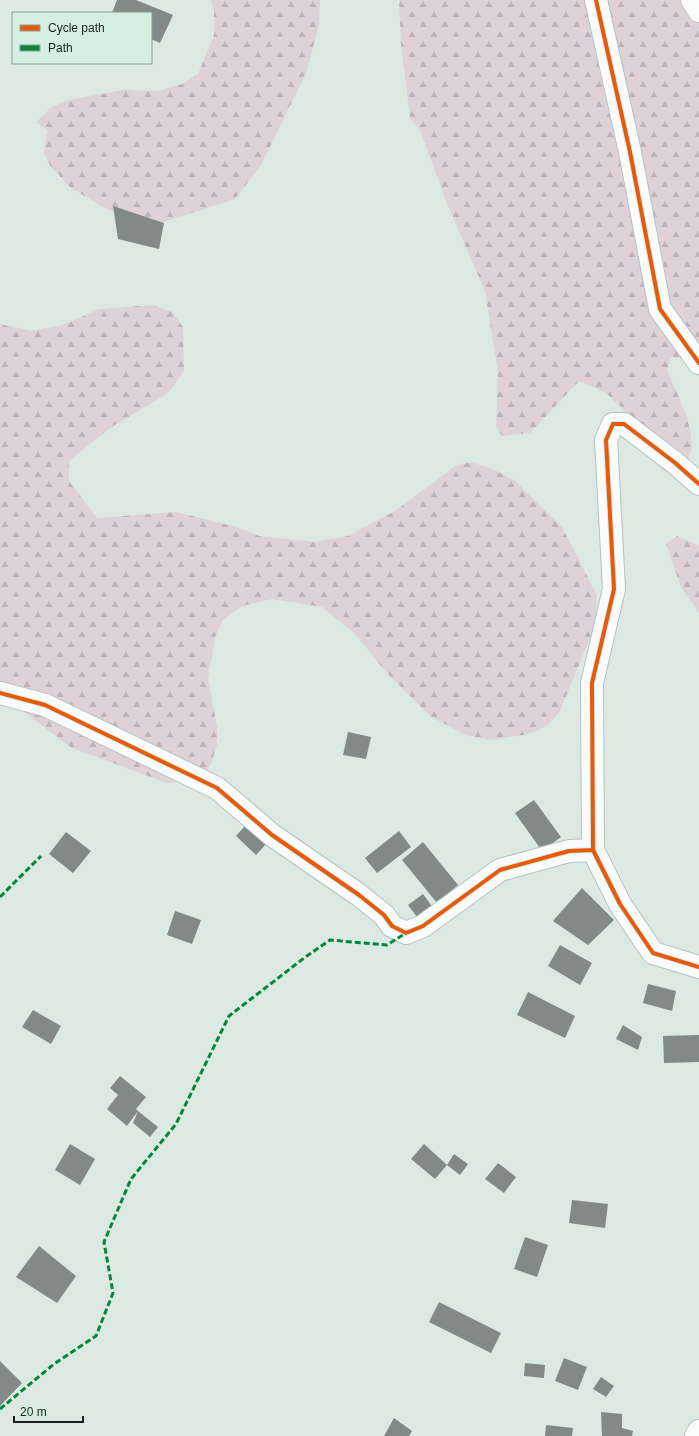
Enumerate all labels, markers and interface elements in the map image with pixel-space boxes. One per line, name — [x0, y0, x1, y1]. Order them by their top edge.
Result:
legend — [12, 12, 152, 64]
text: Cycle path — [48, 21, 105, 35]
text: Path — [48, 41, 73, 55]
scale bar — [14, 1398, 83, 1424]
text: 20 m — [20, 1405, 47, 1419]

